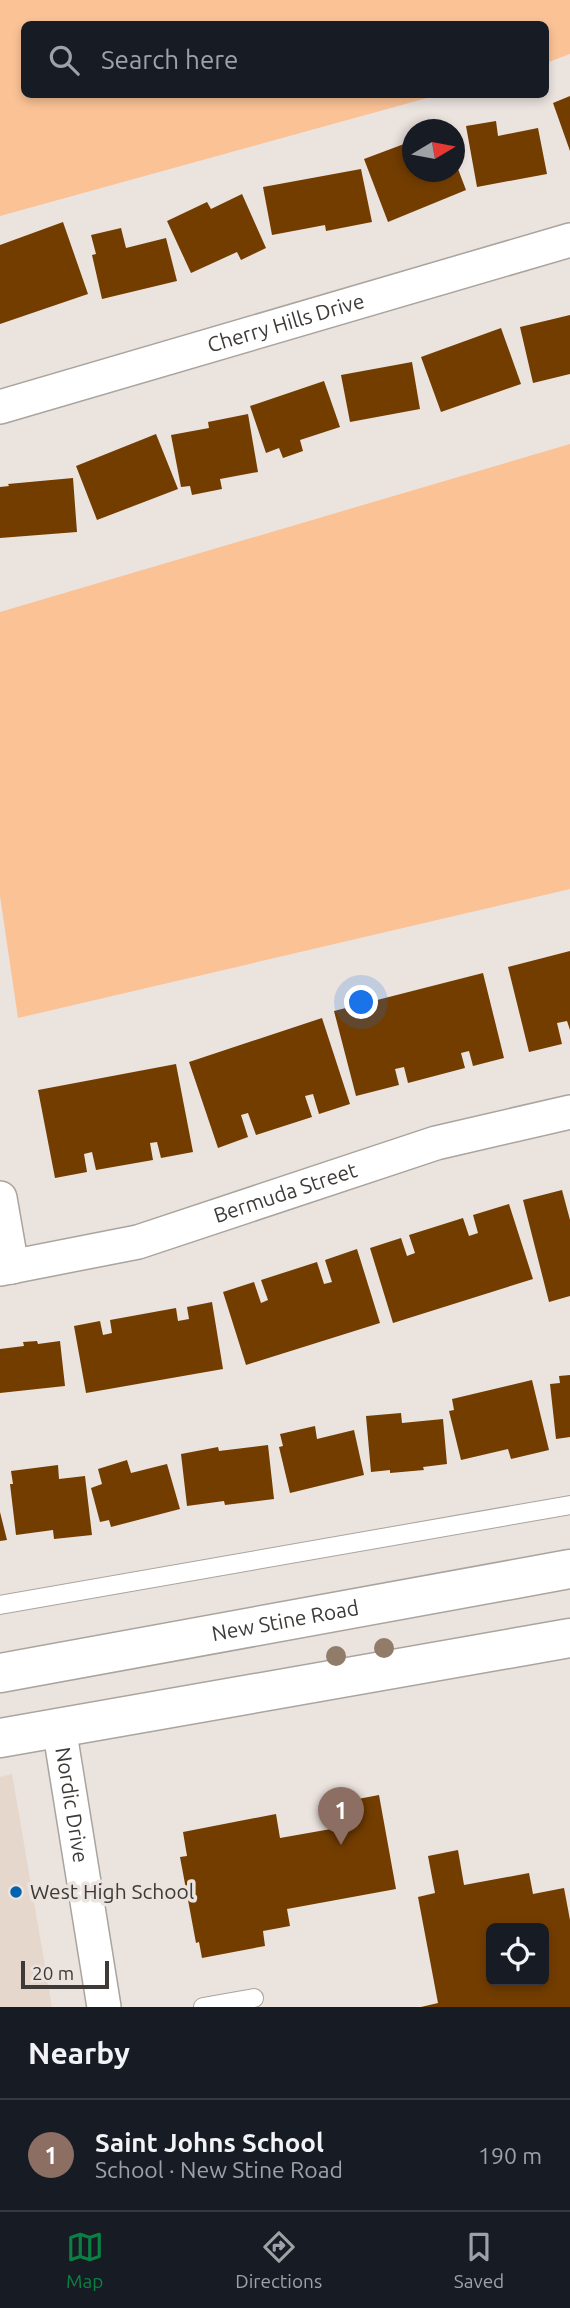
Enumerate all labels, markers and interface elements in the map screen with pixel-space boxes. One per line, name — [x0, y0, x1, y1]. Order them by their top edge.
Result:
search box — [21, 21, 549, 98]
icon: search — [45, 41, 83, 79]
text: Search here — [101, 45, 238, 74]
north arrow — [402, 119, 465, 182]
street label: Cherry Hills Drive — [205, 288, 367, 357]
your location — [344, 985, 378, 1019]
street label: Bermuda Street — [210, 1157, 360, 1227]
street label: New Stine Road — [210, 1595, 361, 1645]
street label: Nordic Drive — [51, 1745, 94, 1864]
pin: 1 — [318, 1787, 364, 1845]
place label: West High School — [30, 1879, 194, 1903]
marker: West High School — [8, 1884, 24, 1900]
map controls — [486, 1923, 549, 1986]
button: locate — [486, 1923, 549, 1986]
scale bar — [21, 1958, 108, 1990]
text: 20 m — [32, 1962, 74, 1984]
text: Nearby — [28, 2036, 130, 2070]
text: Saint Johns School — [95, 2128, 324, 2157]
text: 1 — [45, 2143, 57, 2168]
text: 190 m — [478, 2143, 542, 2168]
text: School · New Stine Road — [95, 2157, 343, 2182]
tab: Map — [66, 2228, 104, 2292]
tab: Directions — [235, 2228, 322, 2292]
tab: Saved — [454, 2228, 504, 2292]

